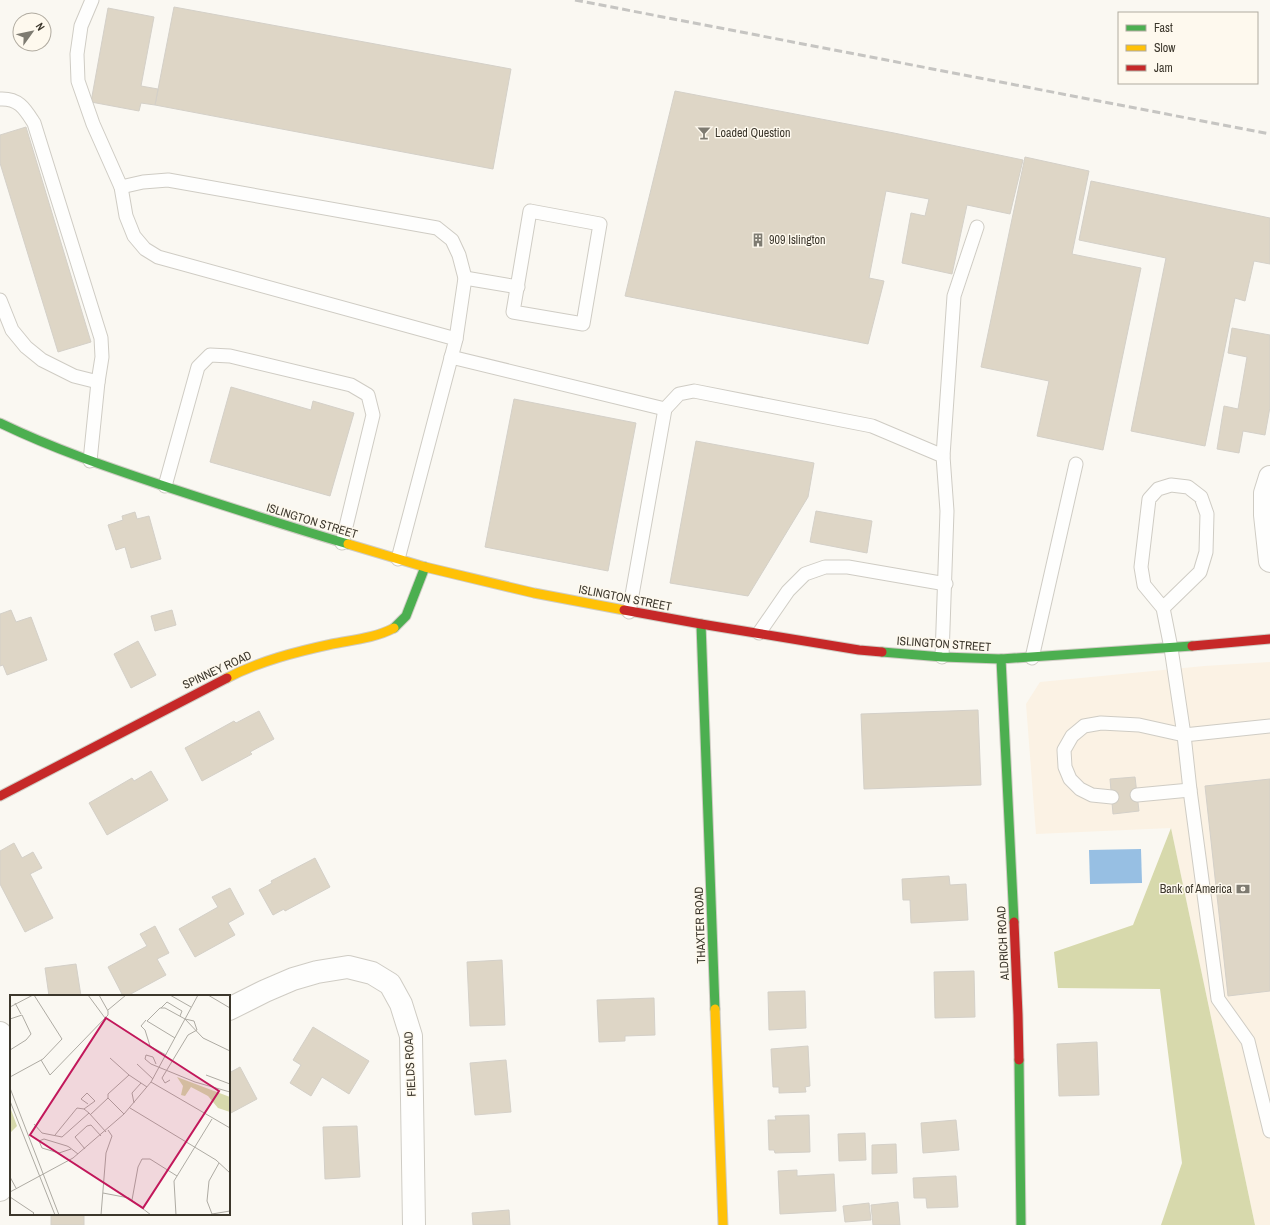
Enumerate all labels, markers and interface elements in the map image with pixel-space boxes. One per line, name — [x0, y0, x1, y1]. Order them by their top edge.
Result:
north arrow — [12, 12, 52, 52]
legend — [1118, 12, 1258, 84]
text: N — [33, 20, 48, 33]
text: Fast — [1154, 20, 1173, 36]
text: Slow — [1154, 40, 1176, 56]
text: Jam — [1154, 60, 1173, 76]
bar icon: Loaded Question — [696, 125, 712, 141]
place label: Loaded Question — [715, 125, 791, 141]
building icon: 909 Islington — [750, 232, 766, 248]
place label: 909 Islington — [769, 232, 825, 248]
street label: ISLINGTON STREET — [265, 500, 359, 542]
street label: ISLINGTON STREET — [577, 581, 673, 615]
street label: ISLINGTON STREET — [896, 633, 992, 655]
street label: SPINNEY ROAD — [180, 647, 254, 693]
place label: Bank of America — [1160, 881, 1233, 897]
bank icon: Bank of America — [1235, 881, 1251, 897]
street label: THAXTER ROAD — [691, 886, 709, 964]
street label: ALDRICH ROAD — [993, 905, 1013, 982]
inset map — [10, 995, 230, 1215]
street label: FIELDS ROAD — [400, 1031, 420, 1097]

